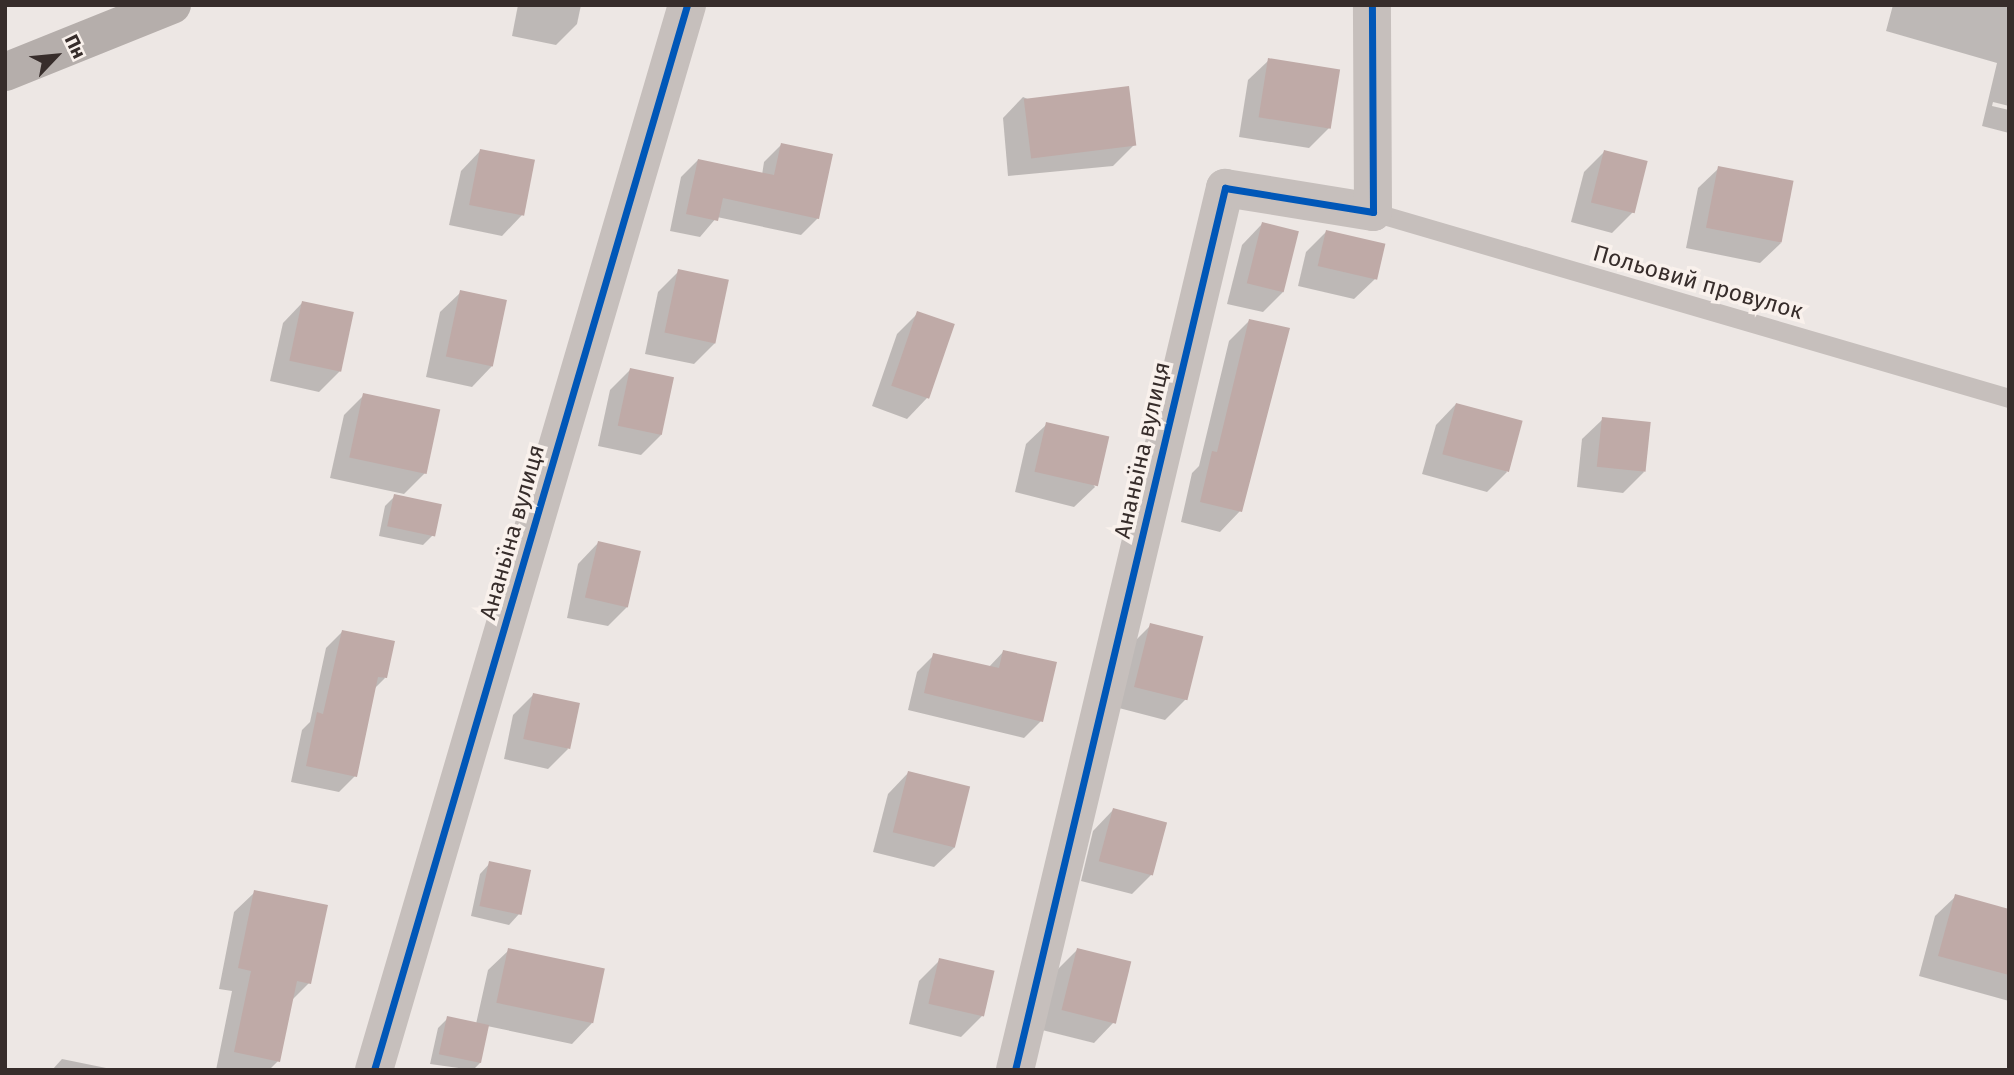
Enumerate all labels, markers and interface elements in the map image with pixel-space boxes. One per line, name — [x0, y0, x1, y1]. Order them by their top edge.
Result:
north arrow — [21, 21, 91, 91]
text: Пн — [60, 31, 91, 62]
street label: Польовий провулок — [1590, 239, 1806, 325]
street label: Ананьїна вулиця — [1108, 359, 1176, 541]
street label: Ананьїна вулиця — [474, 441, 550, 623]

